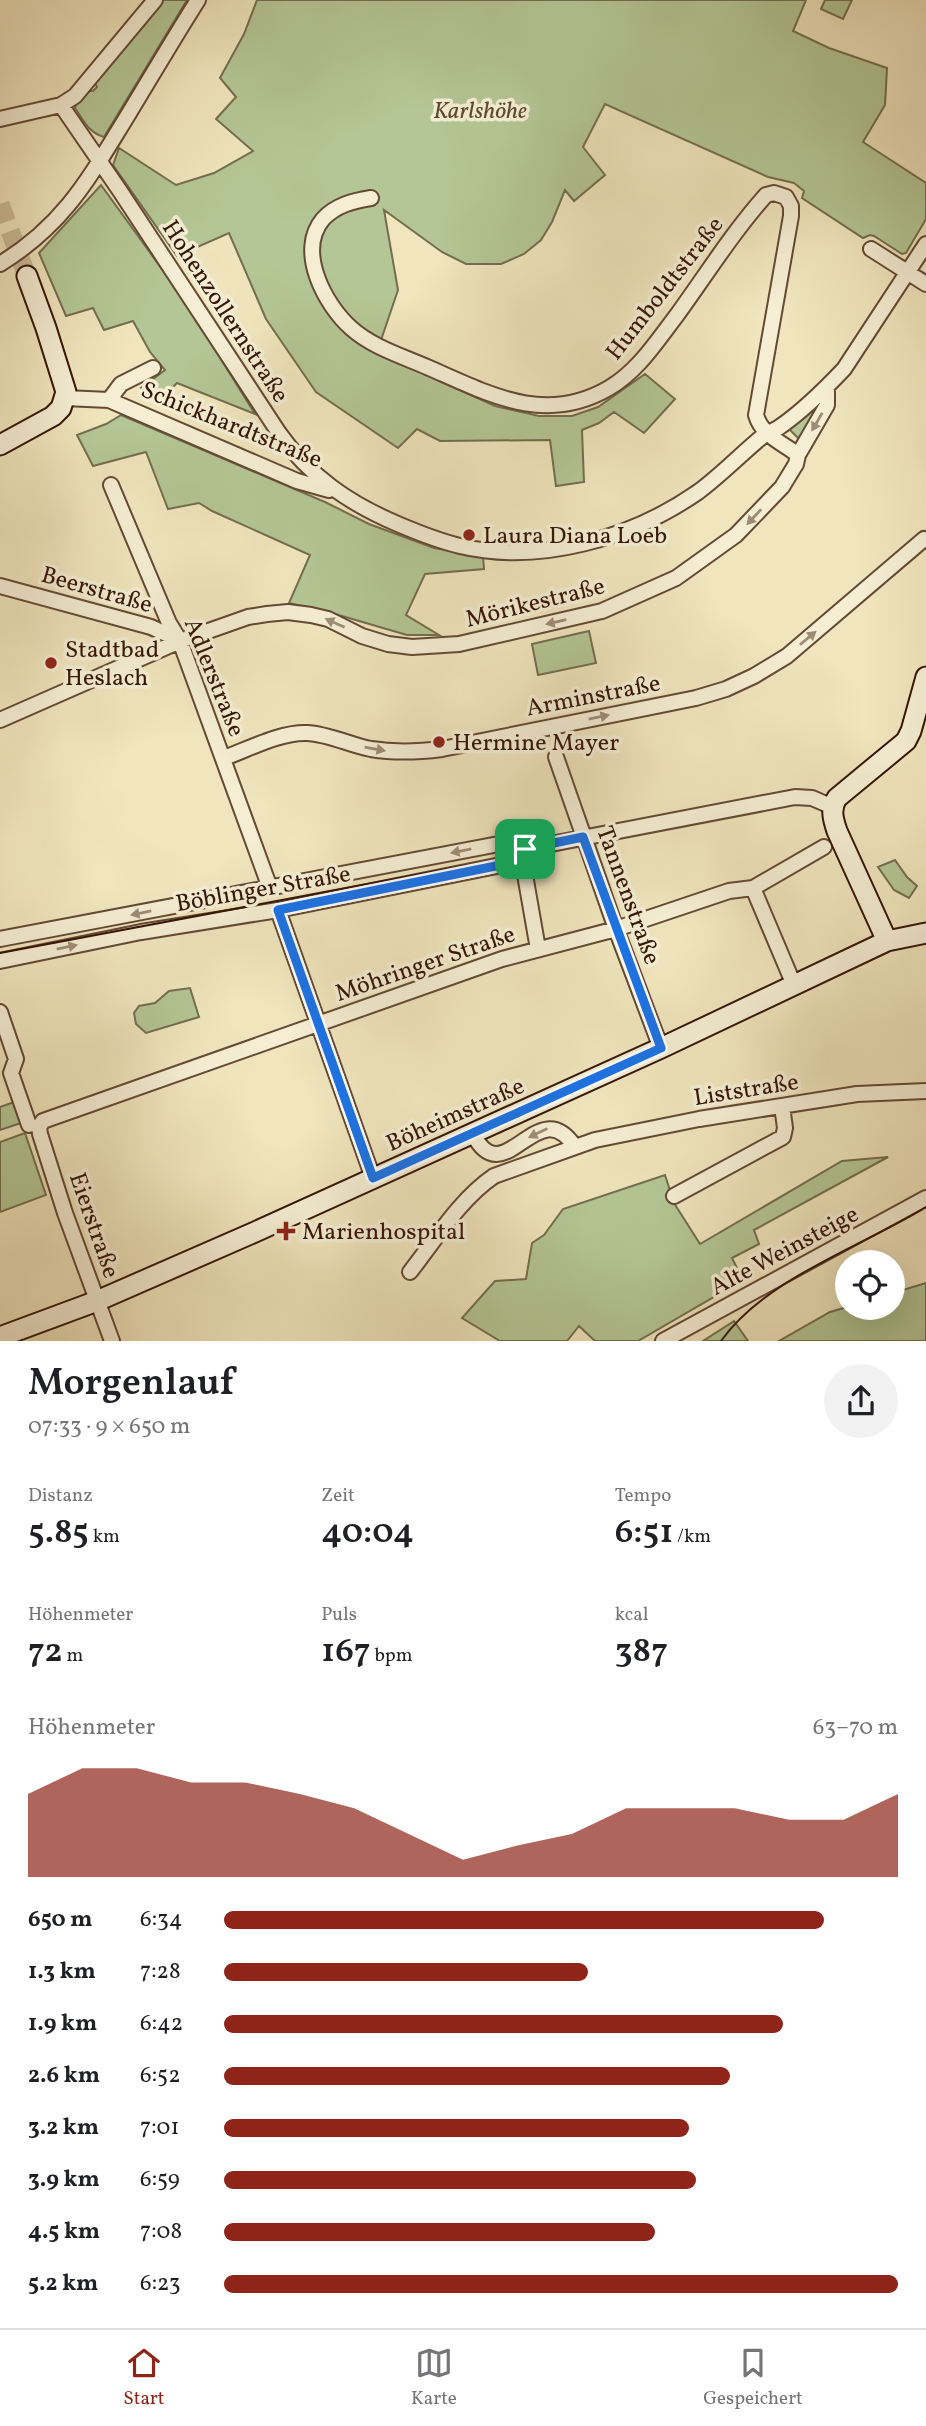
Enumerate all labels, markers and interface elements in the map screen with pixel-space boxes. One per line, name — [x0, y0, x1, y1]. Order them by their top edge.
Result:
park label: Karlshöhe — [433, 95, 527, 129]
street label: Humboldtstraße — [599, 210, 733, 368]
street label: Hohenzollernstraße — [152, 214, 296, 410]
street label: Schickhardtstraße — [135, 374, 327, 478]
one-way arrow — [811, 413, 823, 432]
one-way arrow — [746, 508, 762, 525]
place label: Laura Diana Loeb — [483, 520, 667, 554]
marker: Laura Diana Loeb — [461, 527, 477, 543]
street label: Beerstraße — [37, 559, 156, 623]
street label: Mörikestraße — [462, 570, 609, 638]
street label: Adlerstraße — [174, 613, 252, 742]
one-way arrow — [325, 617, 345, 629]
one-way arrow — [545, 617, 567, 628]
one-way arrow — [799, 630, 817, 646]
place label: Stadtbad Heslach — [65, 634, 159, 696]
marker: Stadtbad Heslach — [43, 655, 59, 671]
street label: Arminstraße — [523, 667, 663, 727]
one-way arrow — [588, 711, 610, 722]
place label: Hermine Mayer — [453, 727, 619, 761]
marker: Hermine Mayer — [431, 734, 447, 750]
one-way arrow — [364, 744, 386, 755]
pin — [495, 819, 555, 879]
street label: Tannenstraße — [586, 822, 668, 970]
icon: arrive — [506, 830, 544, 868]
one-way arrow — [450, 846, 472, 857]
street label: Böblinger Straße — [173, 858, 353, 922]
one-way arrow — [130, 907, 152, 918]
street label: Möhringer Straße — [331, 918, 520, 1012]
one-way arrow — [56, 941, 78, 952]
street label: Liststraße — [691, 1066, 801, 1116]
street label: Böheimstraße — [381, 1070, 530, 1161]
one-way arrow — [528, 1128, 548, 1139]
street label: Eierstraße — [59, 1168, 127, 1283]
street label: Alte Weinsteige — [705, 1198, 865, 1305]
place label: Marienhospital — [302, 1216, 465, 1250]
marker: Marienhospital — [276, 1221, 296, 1241]
map controls — [835, 1250, 905, 1320]
button: locate — [835, 1250, 905, 1320]
text: Morgenlauf — [28, 1358, 234, 1411]
button: share — [824, 1364, 898, 1438]
text: 07:33 · 9 × 650 m — [28, 1411, 190, 1443]
text: Distanz — [28, 1483, 93, 1509]
text: Zeit — [321, 1483, 355, 1509]
text: Tempo — [615, 1483, 671, 1509]
text: 5.85 — [28, 1509, 89, 1557]
text: 40:04 — [321, 1509, 414, 1557]
text: 6:51 — [615, 1509, 673, 1557]
text: km — [89, 1524, 120, 1550]
text: /km — [673, 1524, 711, 1550]
text: Höhenmeter — [28, 1602, 133, 1628]
text: Puls — [321, 1602, 357, 1628]
text: kcal — [615, 1602, 648, 1628]
text: 72 — [28, 1628, 63, 1676]
text: 167 — [321, 1628, 371, 1676]
text: 387 — [615, 1628, 668, 1676]
text: m — [63, 1643, 83, 1669]
text: bpm — [371, 1643, 413, 1669]
text: Höhenmeter — [28, 1712, 155, 1744]
text: 63–70 m — [813, 1712, 898, 1744]
text: 650 m — [28, 1904, 92, 1936]
text: 6:34 — [140, 1904, 183, 1936]
text: 1.3 km — [28, 1956, 96, 1988]
text: 7:28 — [140, 1956, 181, 1988]
text: 1.9 km — [28, 2008, 97, 2040]
text: 6:42 — [140, 2008, 183, 2040]
text: 2.6 km — [28, 2060, 100, 2092]
text: 6:52 — [140, 2060, 180, 2092]
text: 3.2 km — [28, 2112, 99, 2144]
text: 7:01 — [140, 2112, 179, 2144]
text: 3.9 km — [28, 2164, 100, 2196]
text: 6:59 — [140, 2164, 180, 2196]
text: 4.5 km — [28, 2216, 100, 2248]
text: 7:08 — [140, 2216, 182, 2248]
text: 5.2 km — [28, 2268, 98, 2300]
text: 6:23 — [140, 2268, 181, 2300]
tab: Start — [123, 2344, 164, 2412]
tab: Karte — [411, 2344, 457, 2412]
tab: Gespeichert — [703, 2344, 803, 2412]

